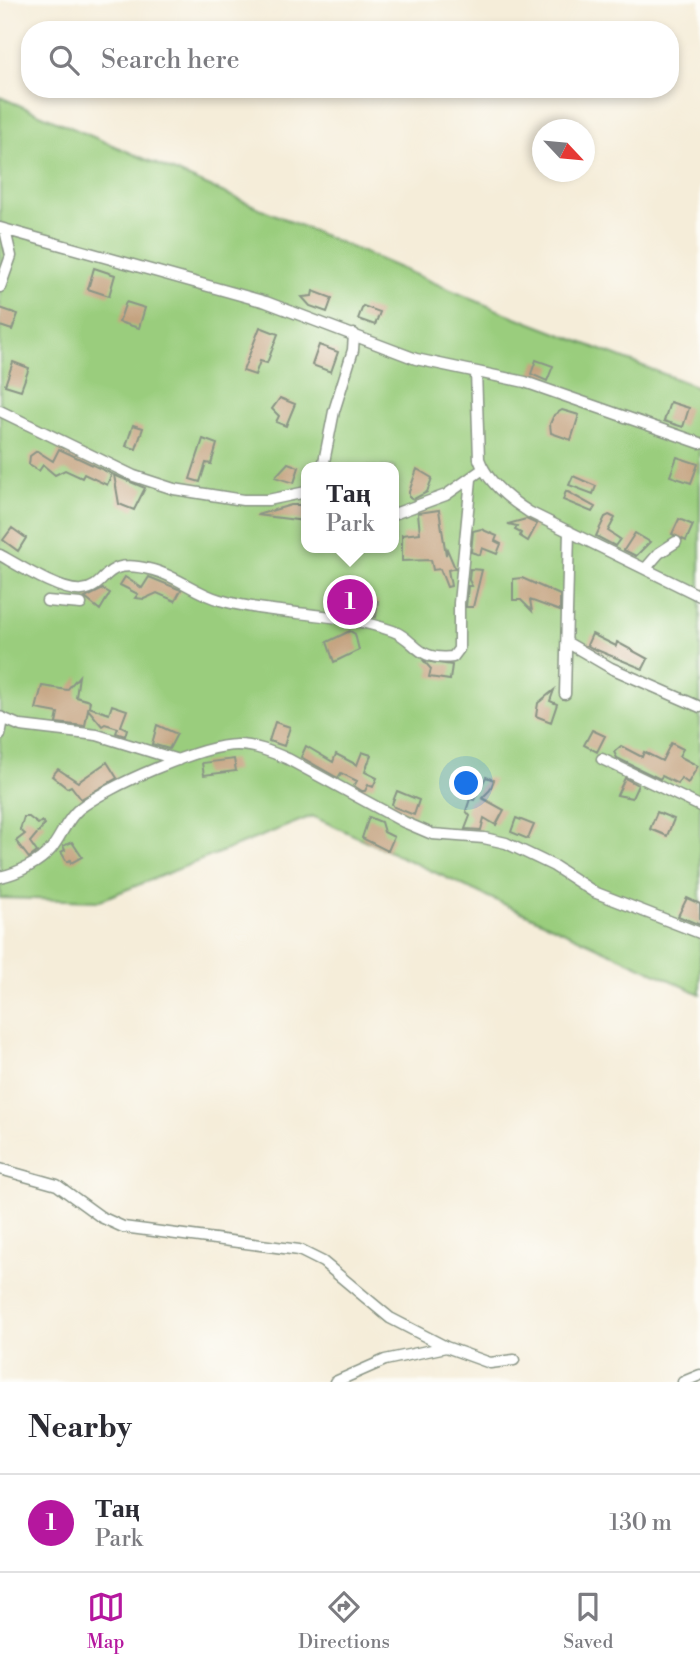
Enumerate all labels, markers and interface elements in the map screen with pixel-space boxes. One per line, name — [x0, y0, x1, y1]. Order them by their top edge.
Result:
search box — [21, 21, 679, 98]
icon: search — [45, 41, 83, 79]
text: Search here — [101, 44, 240, 76]
north arrow — [532, 119, 595, 182]
popup — [301, 462, 399, 553]
text: Таң — [326, 478, 371, 510]
text: Park — [326, 510, 374, 538]
pin: 1 — [327, 576, 373, 628]
your location — [449, 766, 483, 800]
text: Nearby — [28, 1409, 132, 1447]
text: Таң — [95, 1493, 140, 1525]
text: 1 — [45, 1509, 57, 1537]
text: 130 m — [609, 1509, 672, 1537]
text: Park — [95, 1525, 143, 1553]
tab: Map — [87, 1588, 125, 1654]
tab: Directions — [298, 1588, 390, 1654]
tab: Saved — [563, 1588, 613, 1654]

